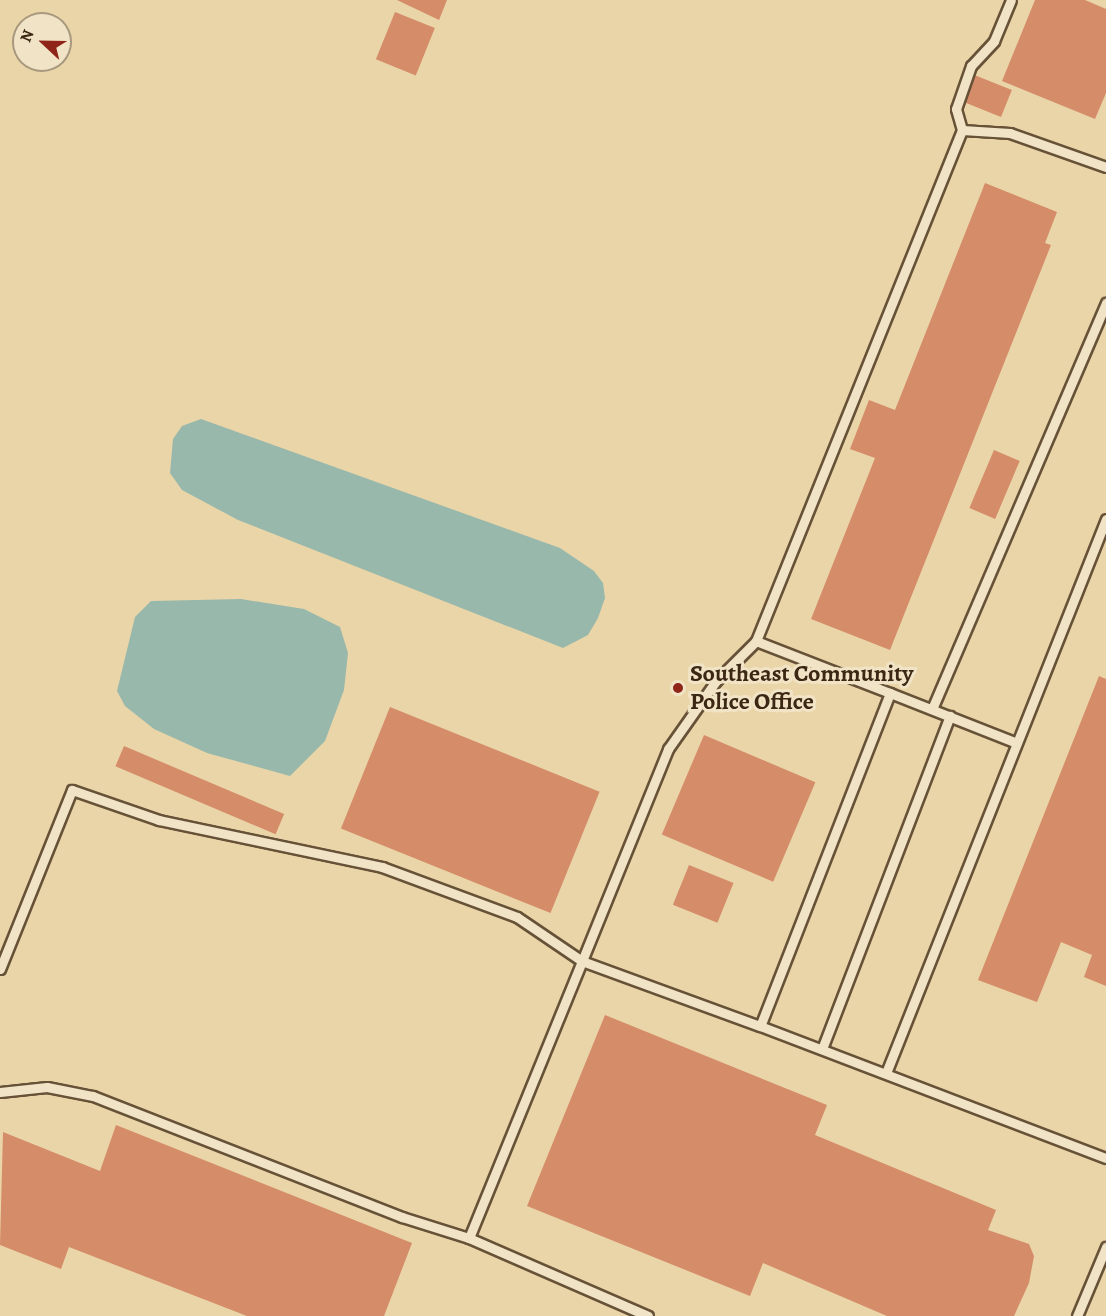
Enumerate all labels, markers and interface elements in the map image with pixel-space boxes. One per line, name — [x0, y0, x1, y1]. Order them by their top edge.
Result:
north arrow — [12, 12, 72, 72]
text: N — [15, 26, 40, 46]
place label: Southeast Community Police Office — [690, 660, 913, 716]
marker: Southeast Community Police Office — [671, 681, 685, 695]

